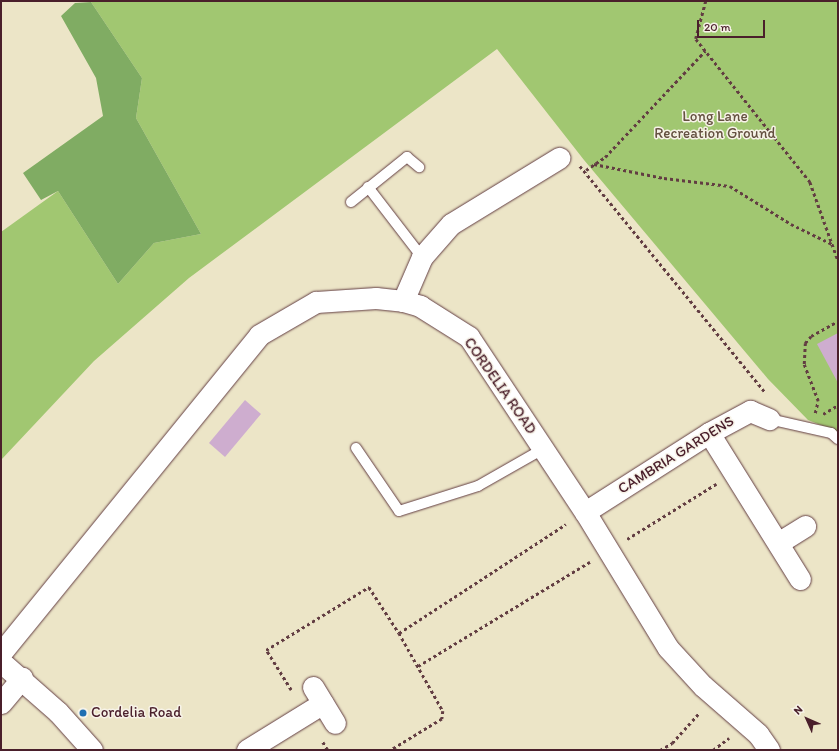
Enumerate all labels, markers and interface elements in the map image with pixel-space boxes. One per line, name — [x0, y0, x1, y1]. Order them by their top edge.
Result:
scale bar — [699, 12, 767, 38]
text: 20 m — [704, 20, 731, 34]
park label: Long Lane Recreation Ground — [654, 107, 776, 142]
street label: CORDELIA ROAD — [460, 334, 540, 438]
street label: CAMBRIA GARDENS — [615, 412, 737, 498]
north arrow — [787, 699, 827, 739]
text: N — [791, 703, 805, 717]
place label: Cordelia Road — [91, 704, 181, 722]
marker: Cordelia Road — [78, 708, 88, 718]

